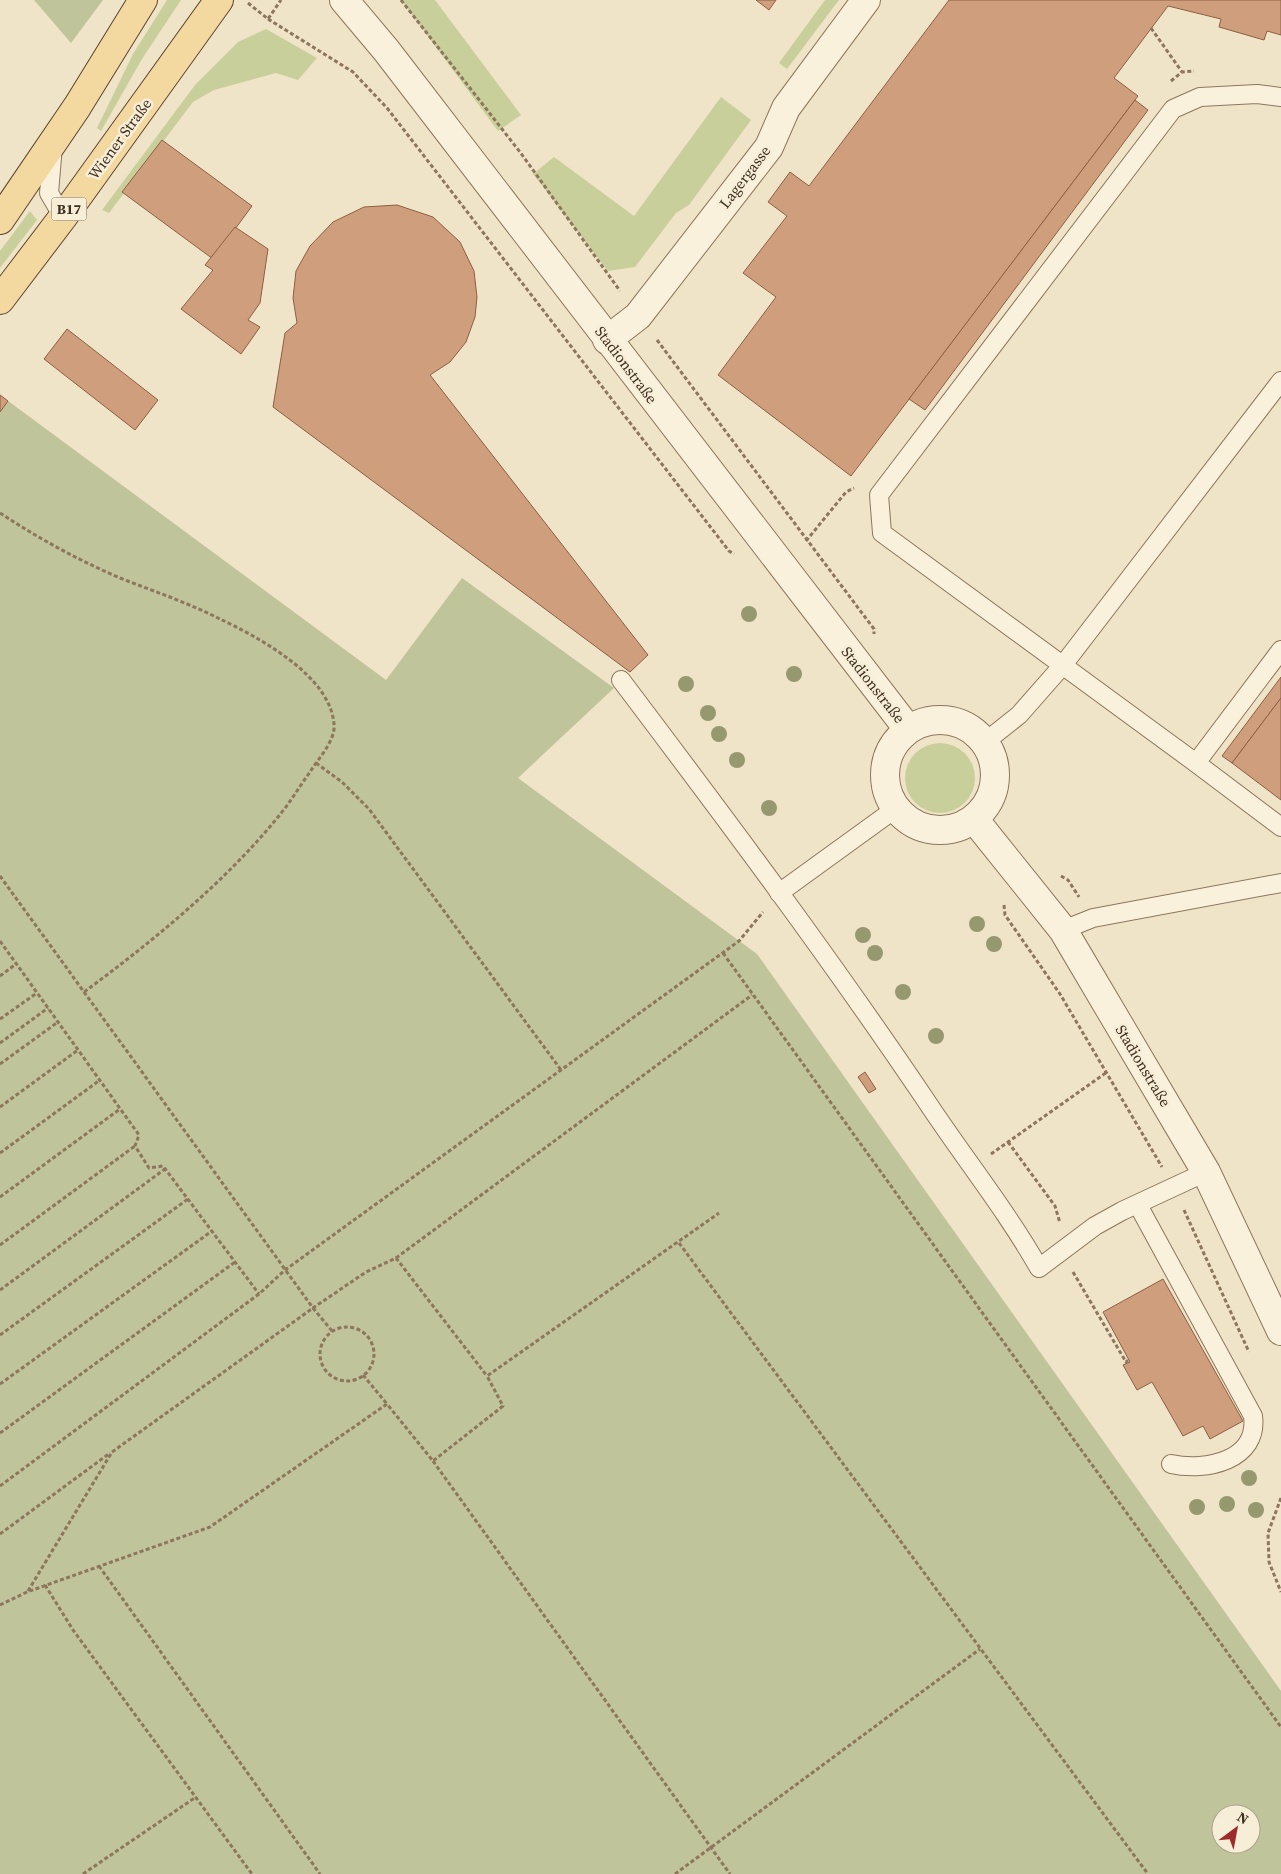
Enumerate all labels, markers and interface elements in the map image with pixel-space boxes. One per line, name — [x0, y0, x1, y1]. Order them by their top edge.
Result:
street label: Wiener Straße — [83, 94, 156, 184]
street label: Lagergasse — [714, 141, 775, 212]
road number: B17 — [52, 198, 86, 220]
street label: Stadionstraße — [590, 322, 663, 408]
street label: Stadionstraße — [837, 642, 910, 728]
street label: Stadionstraße — [1111, 1021, 1176, 1111]
north arrow — [1211, 1804, 1261, 1854]
text: N — [1233, 1807, 1253, 1829]

